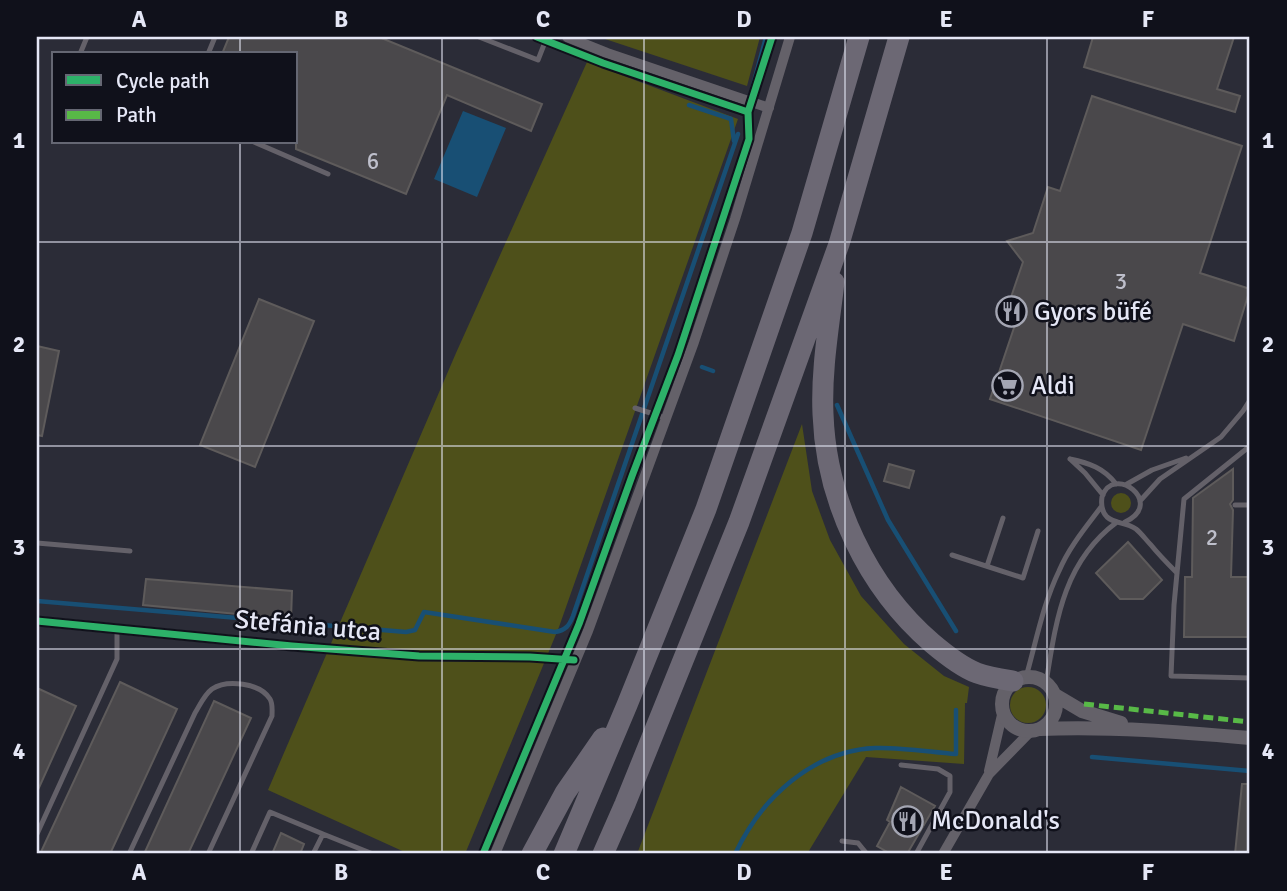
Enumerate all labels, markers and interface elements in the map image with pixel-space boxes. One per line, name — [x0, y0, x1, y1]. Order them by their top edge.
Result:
text: A — [132, 5, 147, 34]
text: B — [334, 5, 348, 34]
text: C — [536, 5, 550, 34]
text: D — [736, 5, 752, 34]
text: E — [939, 5, 953, 34]
text: F — [1142, 5, 1154, 34]
legend — [52, 52, 298, 144]
text: Cycle path — [116, 68, 210, 94]
text: Path — [116, 102, 157, 128]
text: 1 — [13, 126, 25, 155]
text: 1 — [1262, 126, 1274, 155]
house number: 6 — [367, 147, 379, 176]
house number: 3 — [1115, 267, 1127, 296]
restaurant icon: Gyors büfé — [994, 295, 1028, 329]
place label: Gyors büfé — [1034, 296, 1152, 328]
text: 2 — [13, 330, 25, 359]
text: 2 — [1262, 330, 1274, 359]
supermarket icon: Aldi — [991, 369, 1025, 403]
place label: Aldi — [1031, 370, 1075, 402]
house number: 2 — [1206, 523, 1218, 552]
text: 3 — [13, 533, 25, 562]
text: 3 — [1262, 533, 1274, 562]
street label: Stefánia utca — [233, 604, 383, 648]
text: 4 — [13, 737, 25, 766]
text: 4 — [1262, 737, 1274, 766]
restaurant icon: McDonald's — [891, 804, 925, 838]
place label: McDonald's — [931, 805, 1060, 837]
text: A — [132, 858, 147, 887]
text: B — [334, 858, 348, 887]
text: C — [536, 858, 550, 887]
text: D — [736, 858, 752, 887]
text: E — [939, 858, 953, 887]
text: F — [1142, 858, 1154, 887]

